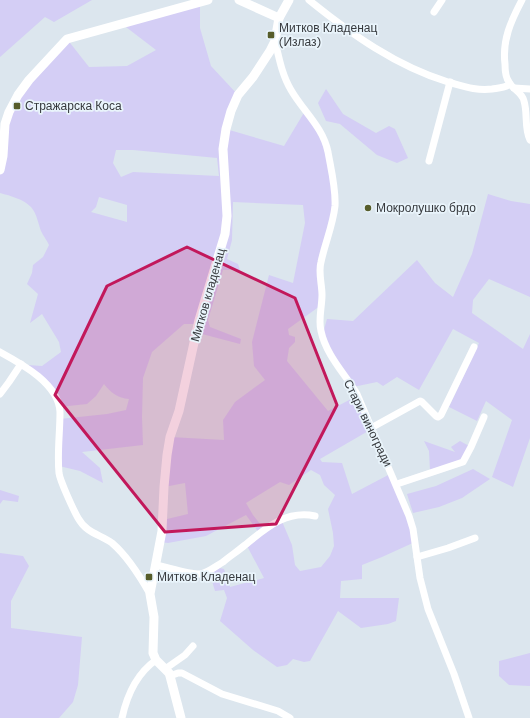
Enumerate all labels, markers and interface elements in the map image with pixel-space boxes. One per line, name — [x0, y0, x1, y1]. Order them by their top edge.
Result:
place label: Митков Кладенац (Излаз) — [279, 20, 377, 50]
marker: Митков Кладенац (Излаз) — [266, 30, 276, 40]
place label: Стражарска Коса — [25, 98, 122, 114]
marker: Стражарска Коса — [12, 101, 22, 111]
place label: Мокролушко брдо — [376, 200, 476, 216]
marker: Мокролушко брдо — [363, 203, 373, 213]
street label: Митков кладенац — [187, 246, 229, 344]
street label: Стари виногради — [340, 377, 396, 469]
place label: Митков Кладенац — [157, 569, 255, 585]
marker: Митков Кладенац — [144, 572, 154, 582]

